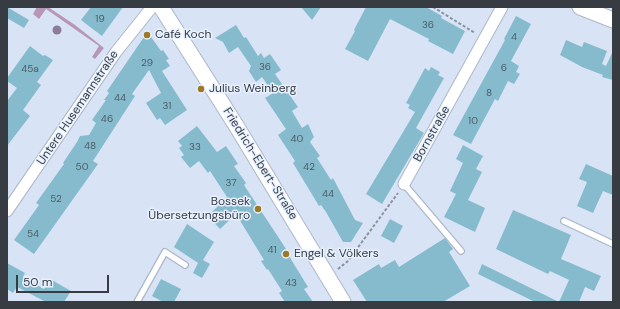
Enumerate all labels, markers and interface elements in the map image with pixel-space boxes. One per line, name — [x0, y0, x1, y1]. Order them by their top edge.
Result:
house number: 19 — [95, 13, 105, 25]
house number: 36 — [422, 19, 434, 31]
place label: Café Koch — [155, 28, 211, 42]
marker: Café Koch — [142, 30, 152, 40]
house number: 4 — [511, 31, 517, 43]
street label: Untere Husemannstraße — [34, 48, 122, 168]
house number: 29 — [141, 57, 153, 69]
house number: 36 — [259, 61, 271, 73]
house number: 6 — [501, 62, 507, 74]
house number: 45a — [21, 63, 39, 75]
place label: Julius Weinberg — [209, 82, 296, 96]
marker: Julius Weinberg — [196, 84, 206, 94]
house number: 8 — [486, 87, 492, 99]
house number: 44 — [114, 92, 126, 104]
house number: 31 — [163, 100, 171, 112]
street label: Bornstraße — [411, 104, 453, 164]
street label: Friedrich-Ebert-Straße — [220, 105, 300, 223]
house number: 46 — [101, 113, 113, 125]
house number: 10 — [468, 115, 478, 127]
house number: 40 — [291, 133, 303, 145]
house number: 48 — [84, 140, 96, 152]
house number: 33 — [189, 141, 201, 153]
house number: 50 — [76, 161, 88, 173]
house number: 42 — [303, 161, 315, 173]
house number: 37 — [225, 177, 237, 189]
house number: 44 — [322, 188, 334, 200]
house number: 52 — [50, 193, 62, 205]
place label: Bossek Übersetzungsbüro — [148, 195, 250, 223]
marker: Bossek Übersetzungsbüro — [253, 204, 263, 214]
house number: 54 — [27, 228, 39, 240]
house number: 41 — [267, 244, 277, 256]
place label: Engel & Völkers — [294, 247, 379, 261]
marker: Engel & Völkers — [281, 249, 291, 259]
scale bar — [18, 267, 111, 293]
text: 50 m — [23, 274, 52, 290]
house number: 43 — [285, 277, 297, 289]

